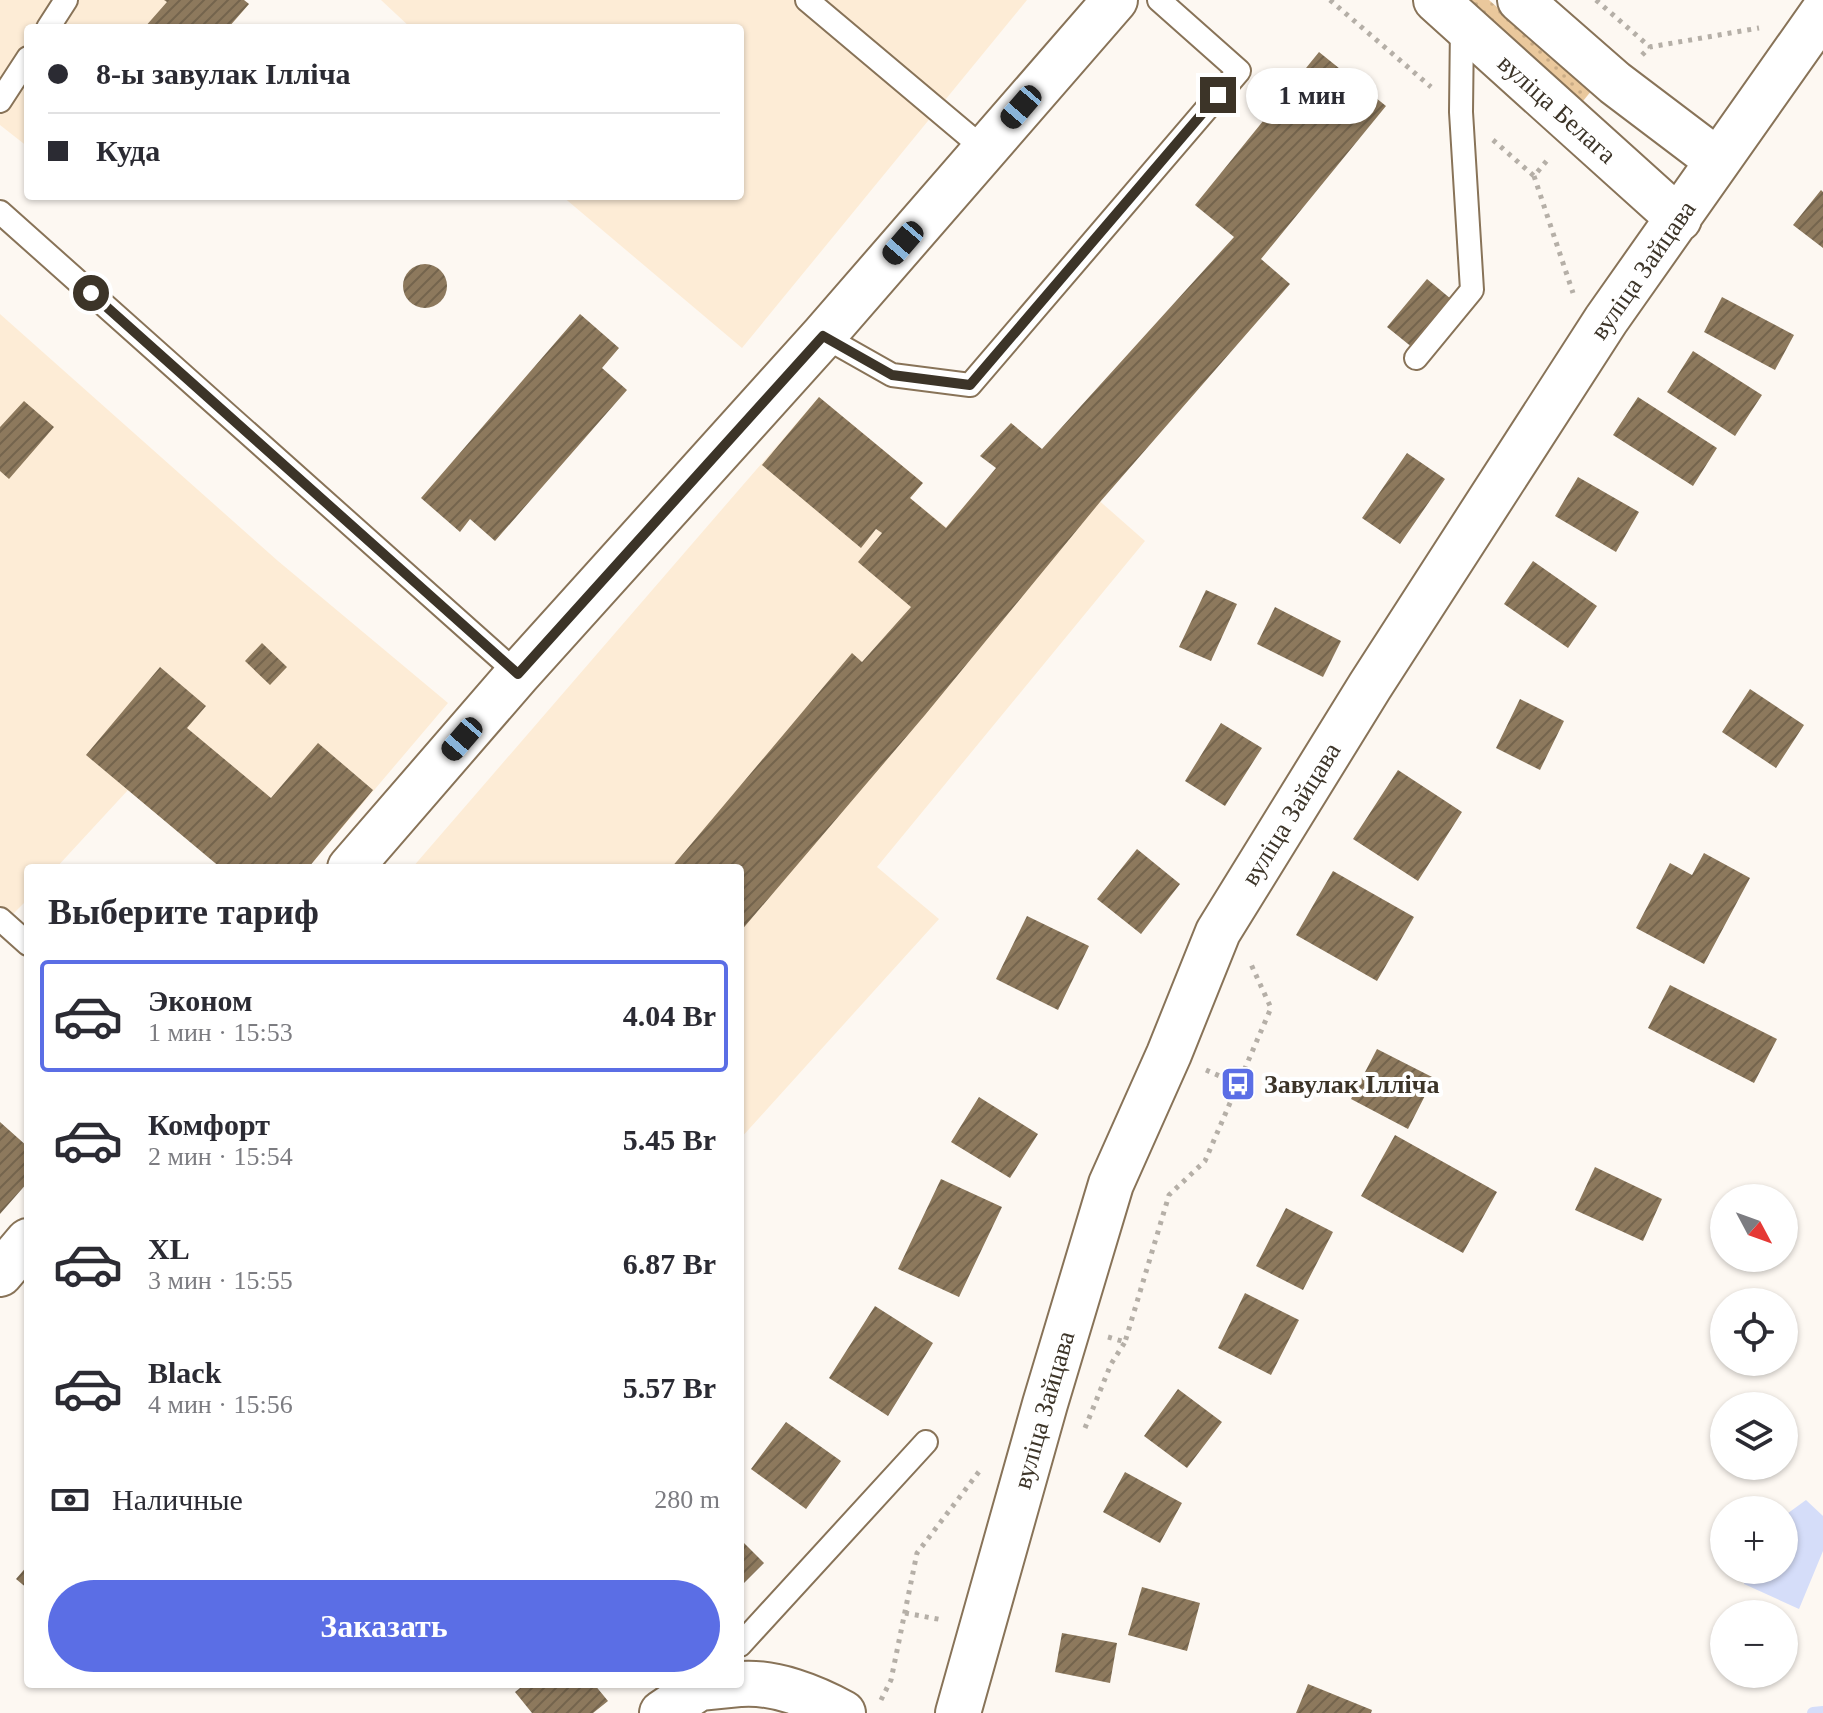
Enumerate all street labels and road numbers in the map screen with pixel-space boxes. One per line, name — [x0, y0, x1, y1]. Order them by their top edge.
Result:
street label: вуліца Белага — [1492, 49, 1622, 170]
street label: вуліца Зайцава — [1584, 195, 1702, 345]
street label: вуліца Зайцава — [1236, 737, 1347, 891]
street label: вуліца Зайцава — [1008, 1327, 1081, 1492]

